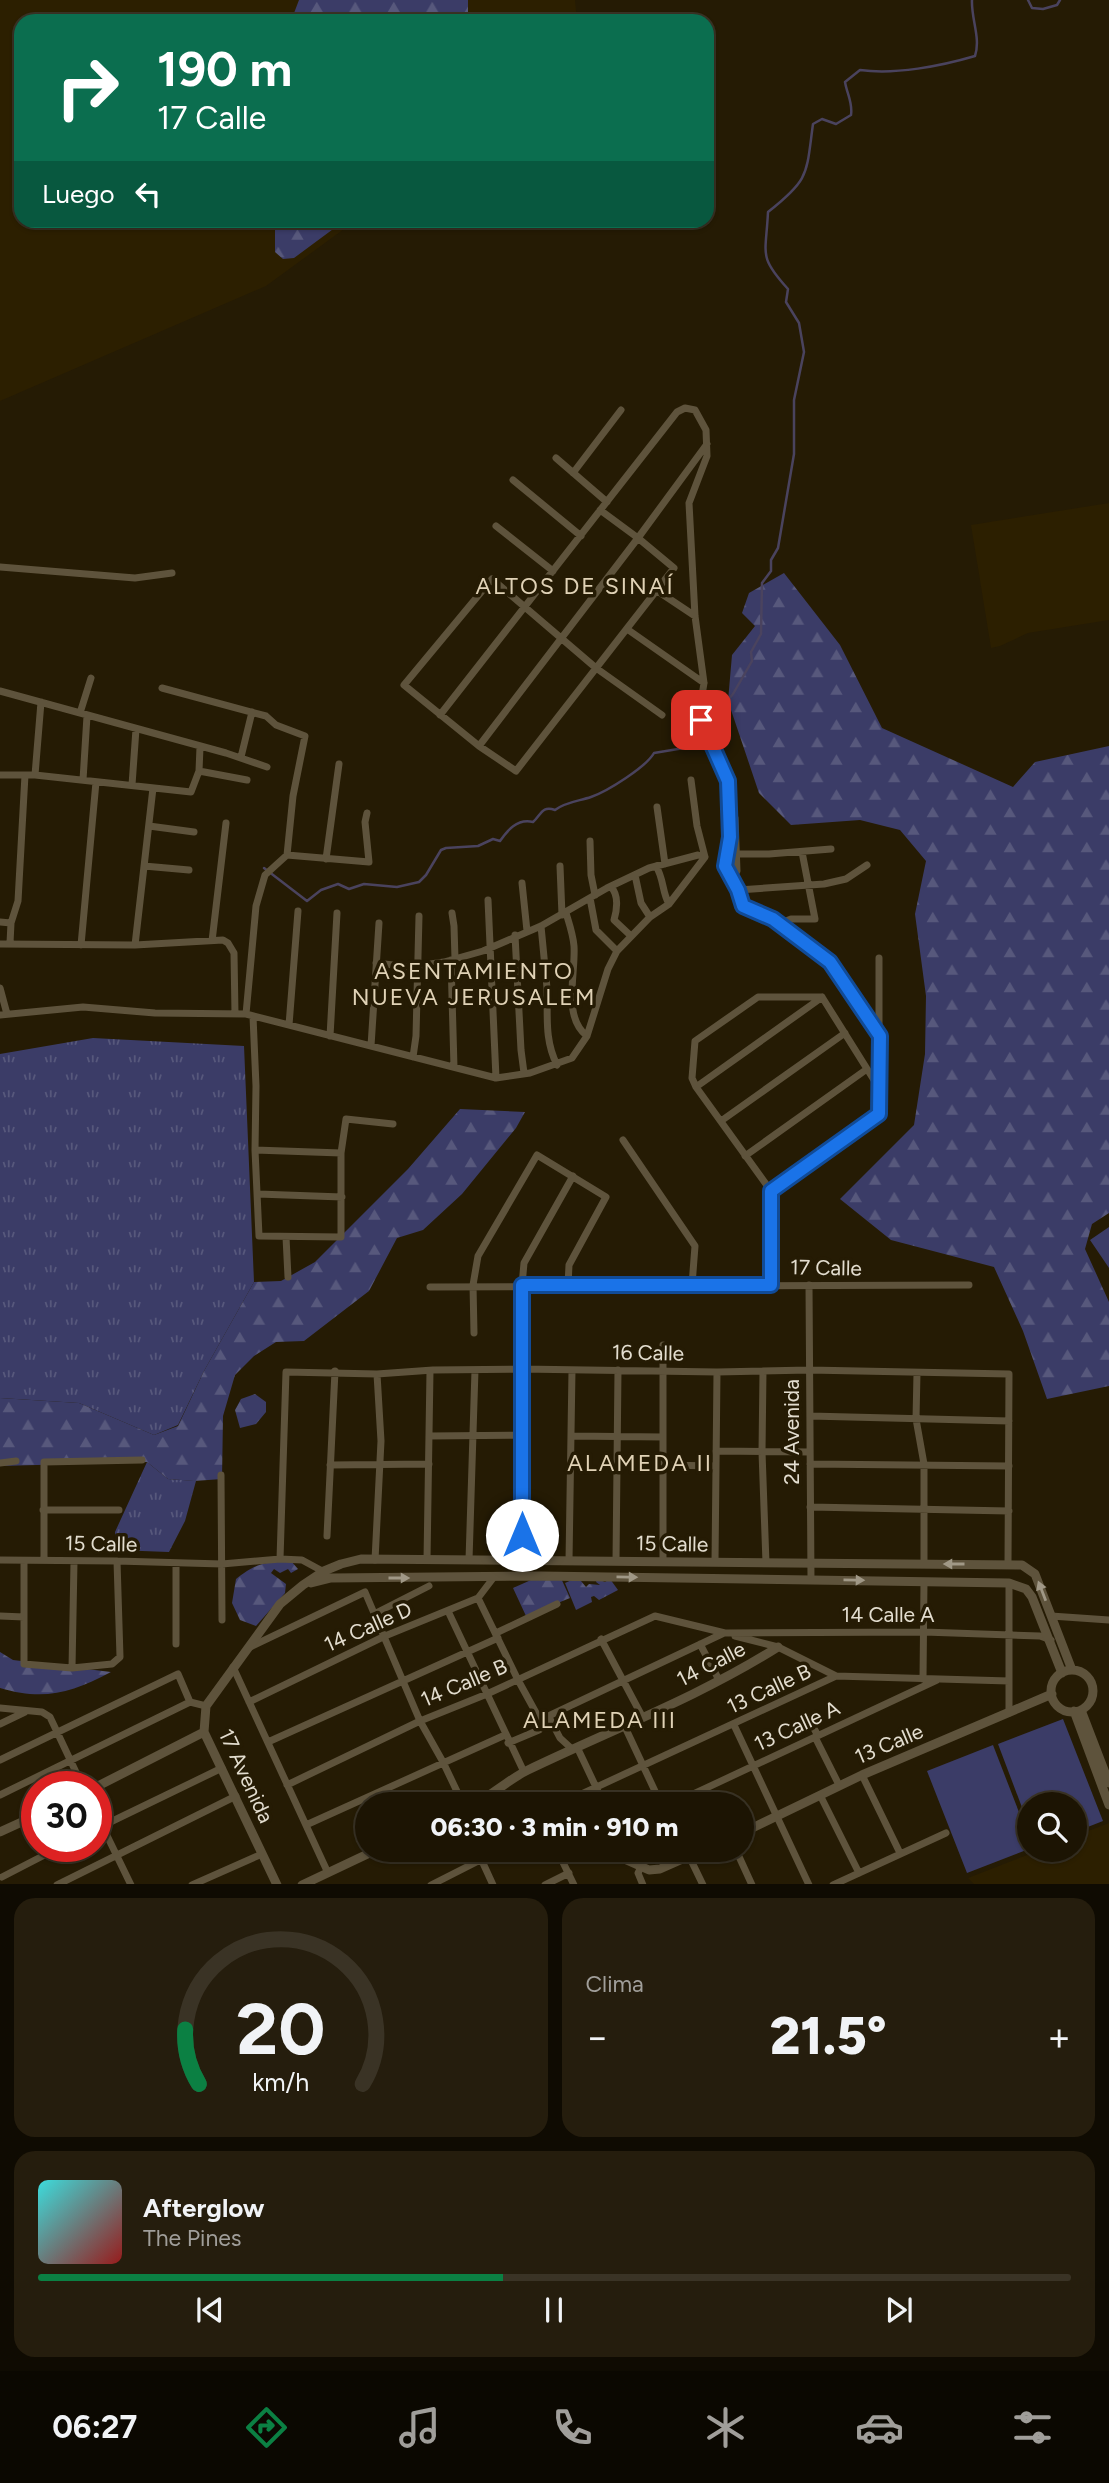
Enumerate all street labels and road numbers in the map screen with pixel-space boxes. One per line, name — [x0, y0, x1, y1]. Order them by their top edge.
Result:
street label: 17 Calle — [790, 1254, 862, 1281]
street label: 16 Calle — [612, 1339, 684, 1366]
street label: 24 Avenida — [779, 1379, 804, 1485]
street label: 15 Calle — [65, 1530, 137, 1557]
street label: 15 Calle — [636, 1530, 708, 1557]
street label: 14 Calle D — [320, 1596, 415, 1657]
street label: 14 Calle A — [842, 1602, 934, 1627]
street label: 14 Calle — [672, 1636, 749, 1691]
street label: 14 Calle B — [417, 1653, 511, 1712]
street label: 13 Calle B — [723, 1658, 815, 1719]
street label: 13 Calle A — [750, 1695, 843, 1756]
street label: 13 Calle — [851, 1718, 927, 1769]
street label: 17 Avenida — [214, 1725, 279, 1827]

